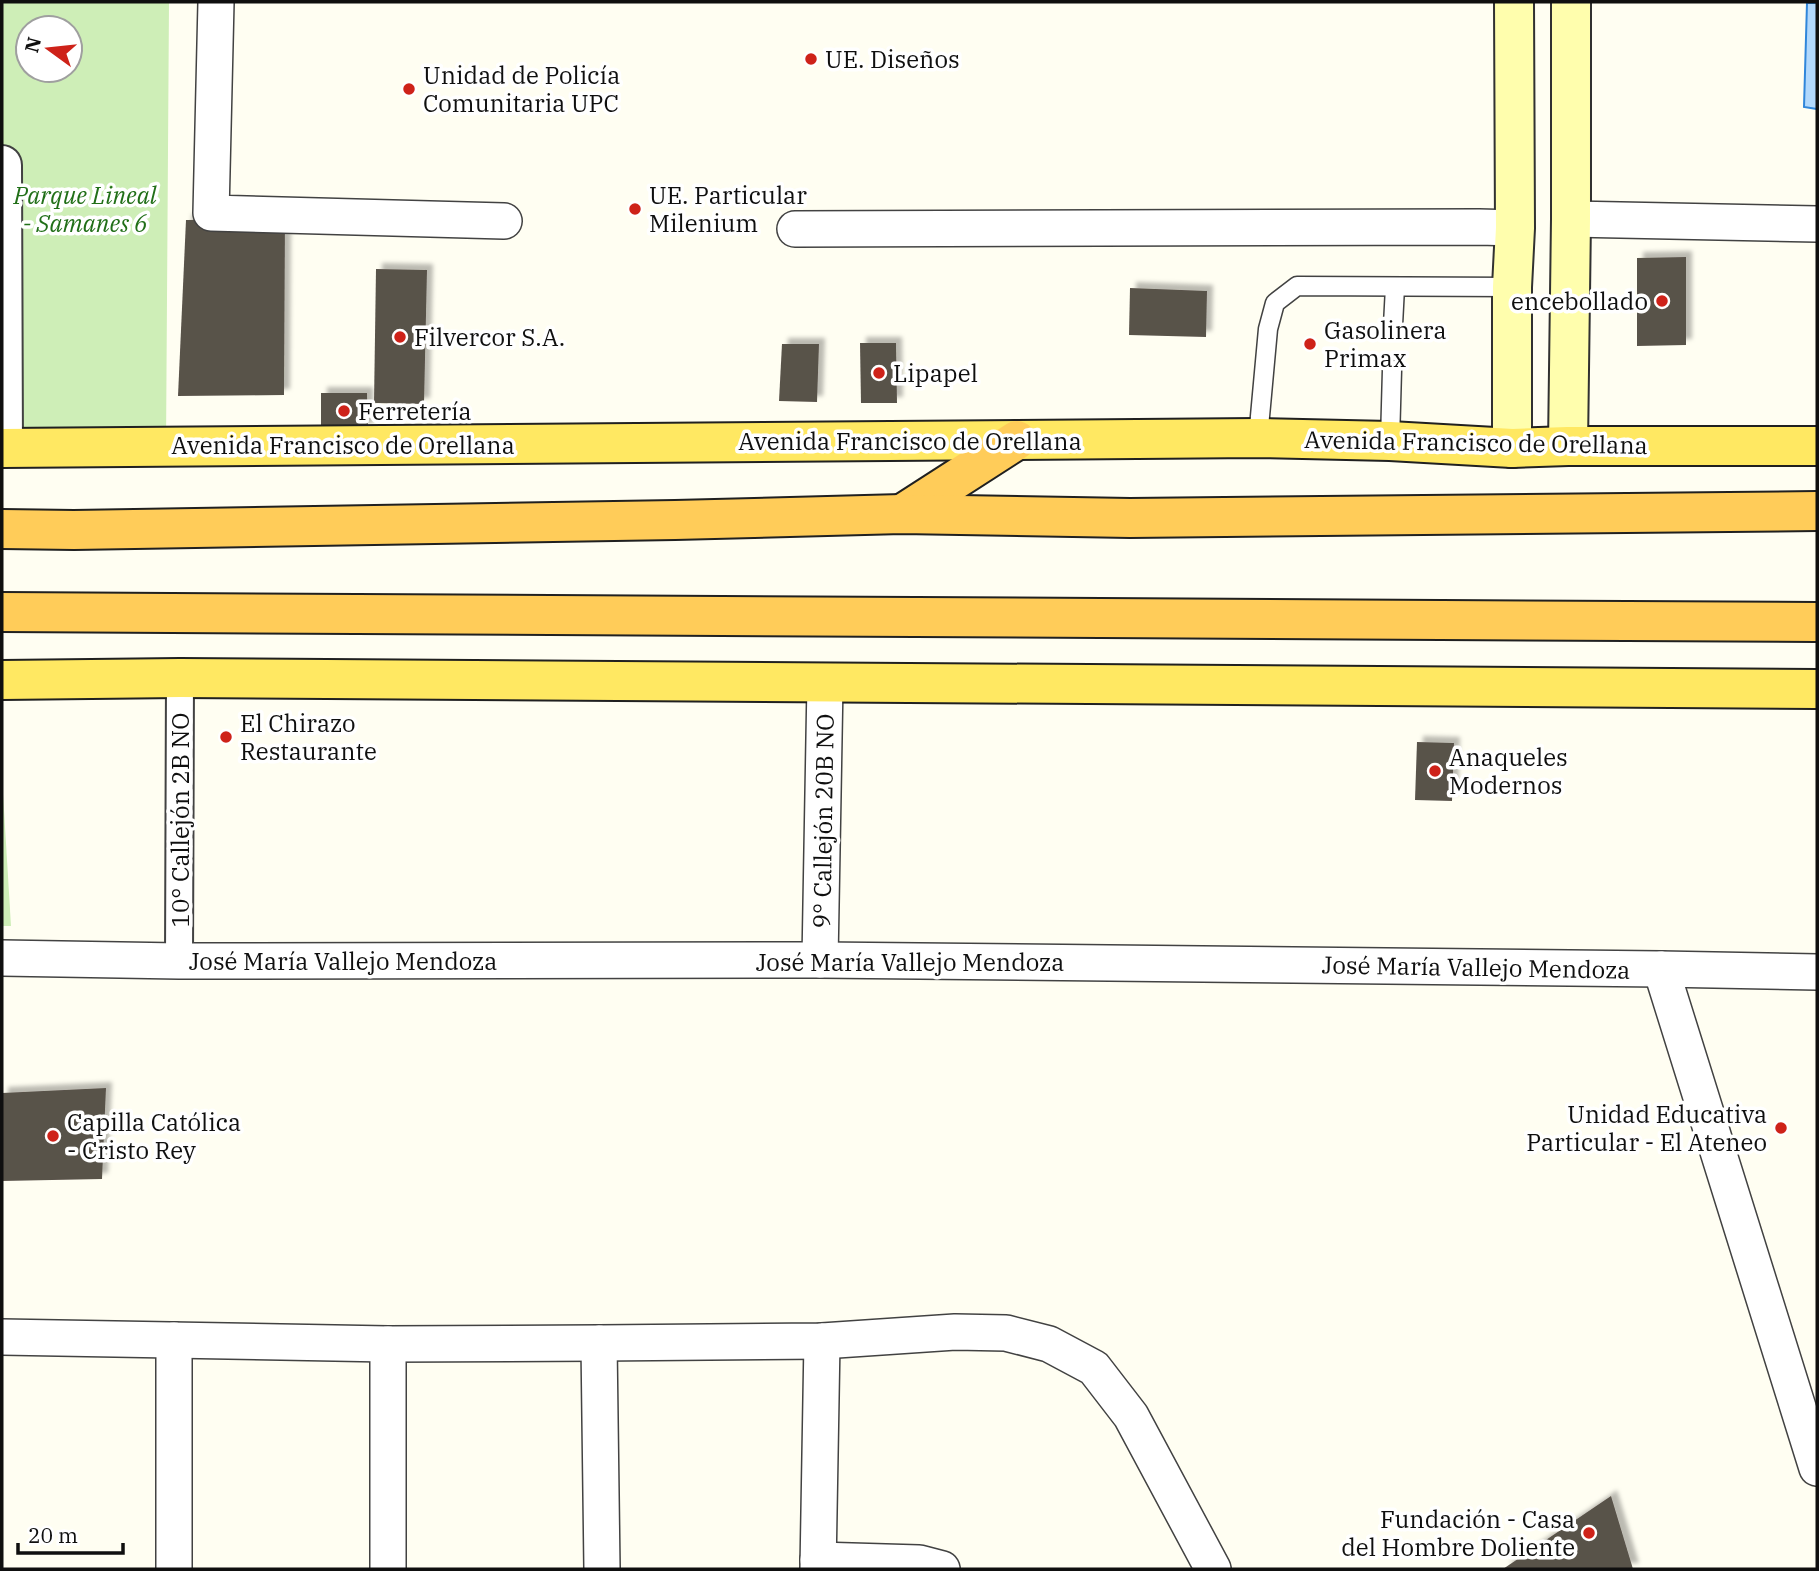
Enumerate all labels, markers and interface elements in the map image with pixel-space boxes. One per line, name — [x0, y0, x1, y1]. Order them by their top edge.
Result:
north arrow — [14, 14, 84, 84]
text: N — [19, 34, 46, 55]
place label: UE. Diseños — [825, 43, 960, 75]
marker: UE. Diseños — [803, 51, 819, 67]
place label: Unidad de Policía Comunitaria UPC — [423, 59, 620, 119]
marker: Unidad de Policía Comunitaria UPC — [401, 81, 417, 97]
park label: Parque Lineal - Samanes 6 — [12, 179, 158, 239]
place label: UE. Particular Milenium — [649, 179, 807, 239]
marker: UE. Particular Milenium — [627, 201, 643, 217]
place label: encebollado — [1511, 285, 1648, 317]
marker: encebollado — [1654, 293, 1670, 309]
place label: Gasolinera Primax — [1324, 314, 1447, 374]
place label: Filvercor S.A. — [414, 321, 565, 353]
marker: Filvercor S.A. — [392, 329, 408, 345]
marker: Gasolinera Primax — [1302, 336, 1318, 352]
place label: Lipapel — [893, 357, 978, 389]
marker: Lipapel — [871, 365, 887, 381]
place label: Ferretería — [358, 395, 472, 427]
marker: Ferretería — [336, 403, 352, 419]
street label: Avenida Francisco de Orellana — [1304, 423, 1648, 461]
street label: Avenida Francisco de Orellana — [738, 425, 1082, 457]
street label: Avenida Francisco de Orellana — [171, 429, 515, 461]
place label: El Chirazo Restaurante — [240, 707, 377, 767]
street label: 10° Callejón 2B NO — [164, 713, 196, 927]
street label: 9° Callejón 20B NO — [805, 713, 841, 929]
marker: El Chirazo Restaurante — [218, 729, 234, 745]
place label: Anaqueles Modernos — [1449, 741, 1568, 801]
marker: Anaqueles Modernos — [1427, 763, 1443, 779]
street label: José María Vallejo Mendoza — [189, 945, 497, 977]
street label: José María Vallejo Mendoza — [756, 946, 1064, 978]
street label: José María Vallejo Mendoza — [1321, 948, 1631, 986]
place label: Unidad Educativa Particular - El Ateneo — [1526, 1098, 1767, 1158]
place label: Capilla Católica - Cristo Rey — [67, 1106, 241, 1166]
marker: Unidad Educativa Particular - El Ateneo — [1773, 1120, 1789, 1136]
marker: Capilla Católica - Cristo Rey — [45, 1128, 61, 1144]
place label: Fundación - Casa del Hombre Doliente — [1341, 1503, 1575, 1563]
scale bar — [18, 1512, 122, 1556]
text: 20 m — [28, 1521, 78, 1549]
marker: Fundación - Casa del Hombre Doliente — [1581, 1525, 1597, 1541]

